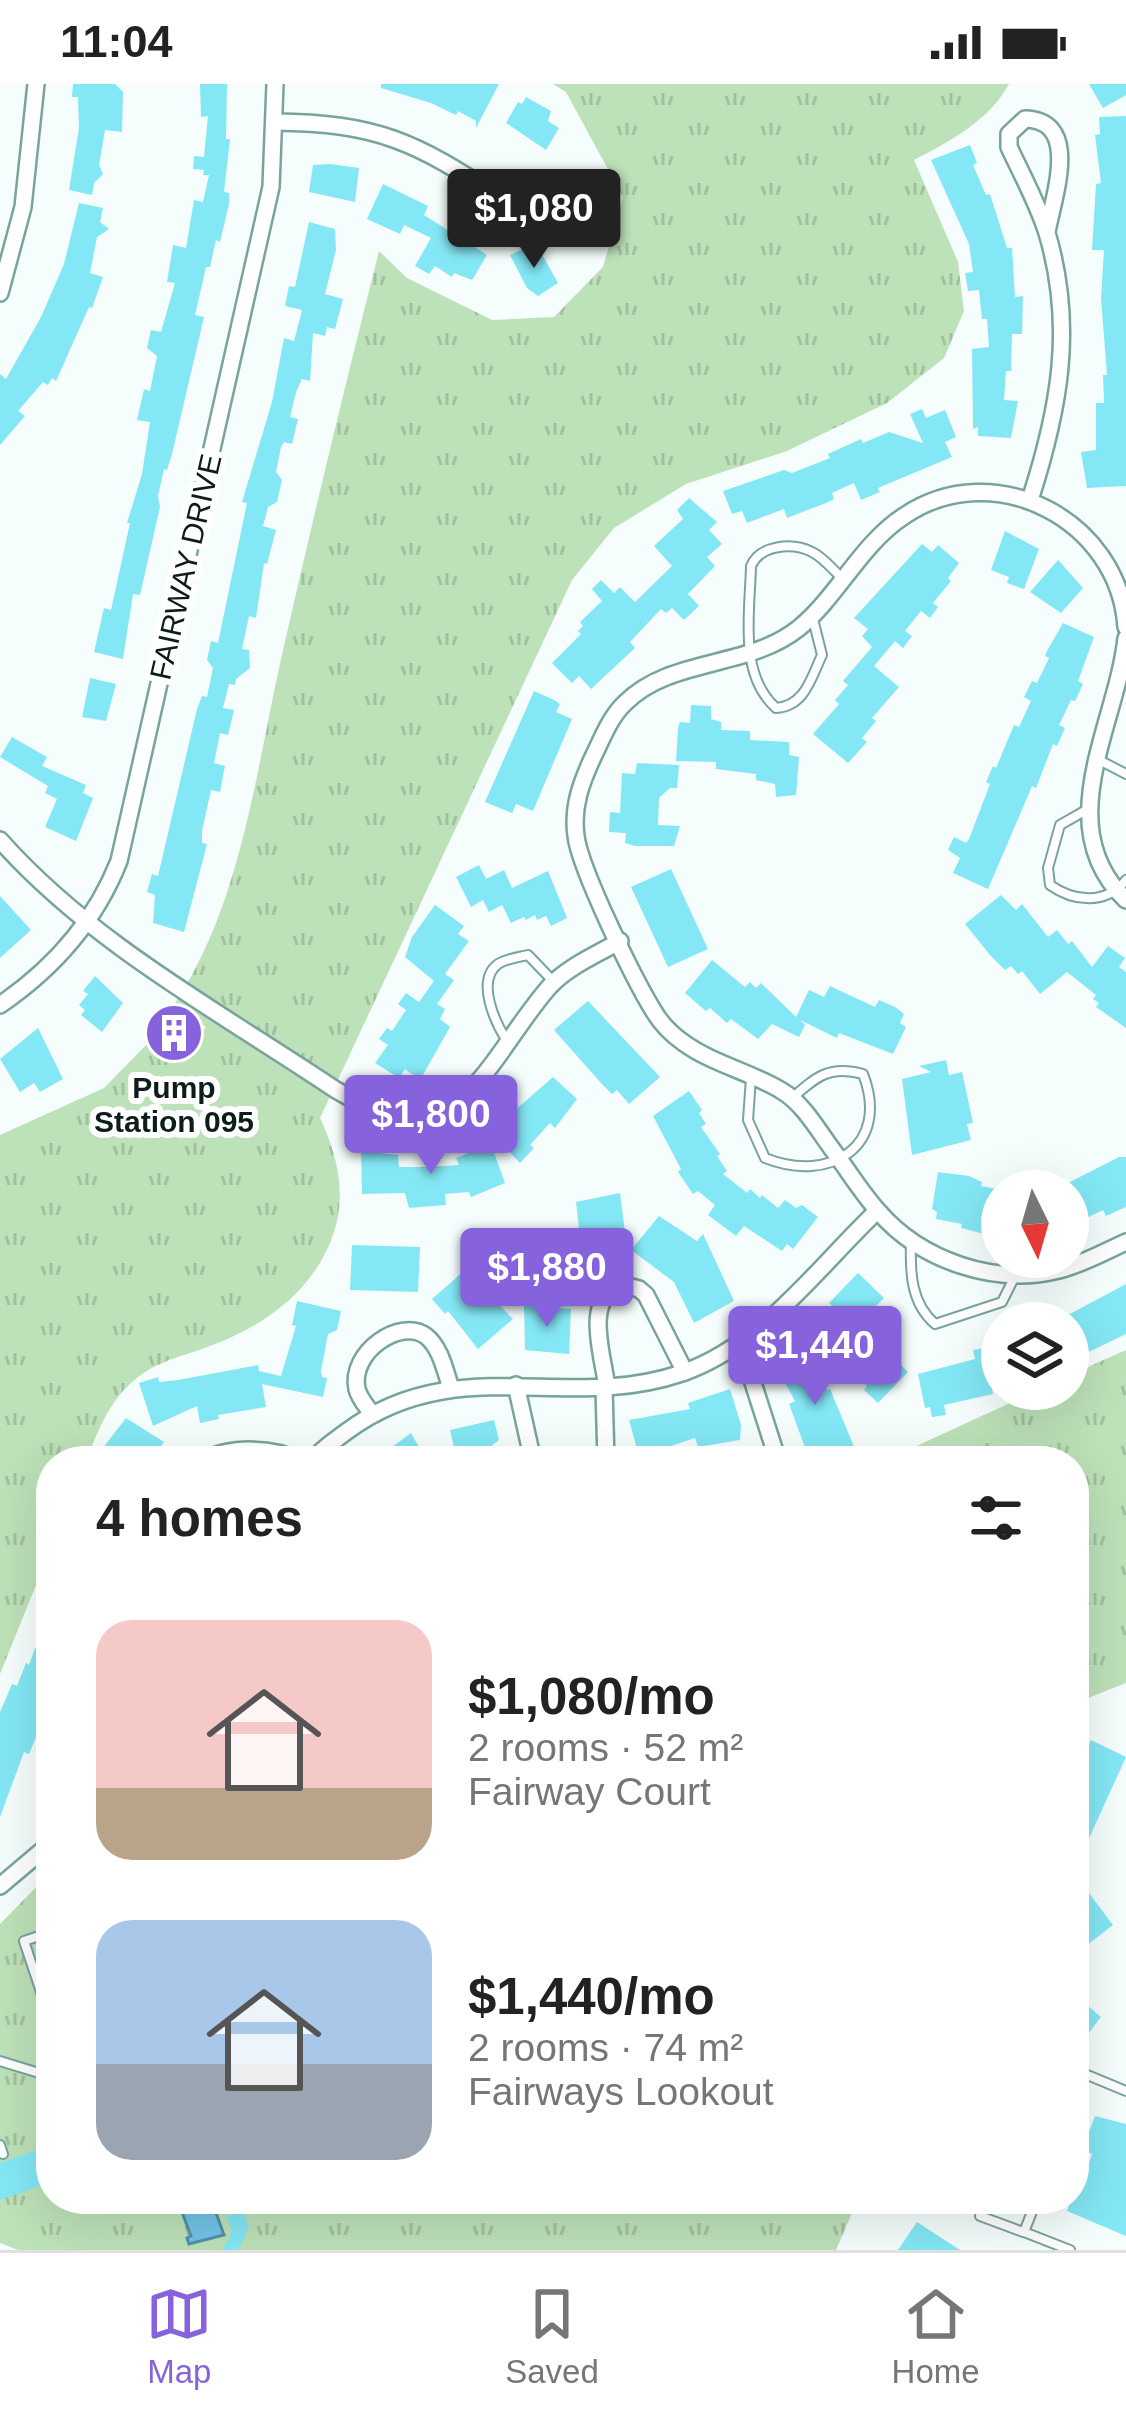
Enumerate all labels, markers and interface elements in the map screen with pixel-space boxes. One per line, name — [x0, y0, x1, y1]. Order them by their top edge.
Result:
text: 11:04 — [60, 16, 173, 67]
pin: $1,080 — [436, 169, 632, 271]
text: $1,080 — [474, 186, 594, 229]
street label: FAIRWAY DRIVE — [143, 451, 228, 683]
building icon: Pump Station 095 — [143, 1002, 205, 1064]
place label: Pump Station 095 — [94, 1071, 254, 1138]
pin: $1,800 — [333, 1075, 529, 1177]
text: $1,800 — [371, 1092, 491, 1135]
north arrow — [981, 1170, 1089, 1278]
map controls — [981, 1170, 1089, 1410]
pin: $1,880 — [449, 1228, 645, 1330]
text: $1,880 — [487, 1245, 607, 1288]
button: layers — [981, 1302, 1089, 1410]
pin: $1,440 — [717, 1306, 913, 1408]
text: $1,440 — [755, 1323, 875, 1366]
icon: filters — [963, 1485, 1029, 1551]
text: 4 homes — [96, 1490, 303, 1547]
icon: home — [192, 1668, 336, 1812]
text: $1,080/mo — [468, 1668, 715, 1725]
text: 2 rooms · 52 m² — [468, 1726, 743, 1769]
text: Fairway Court — [468, 1770, 711, 1813]
icon: home — [192, 1968, 336, 2112]
text: $1,440/mo — [468, 1968, 715, 2025]
text: 2 rooms · 74 m² — [468, 2026, 743, 2069]
text: Fairways Lookout — [468, 2070, 774, 2113]
tab: Map — [146, 2281, 212, 2391]
tab: Saved — [505, 2281, 599, 2391]
tab: Home — [892, 2281, 980, 2391]

